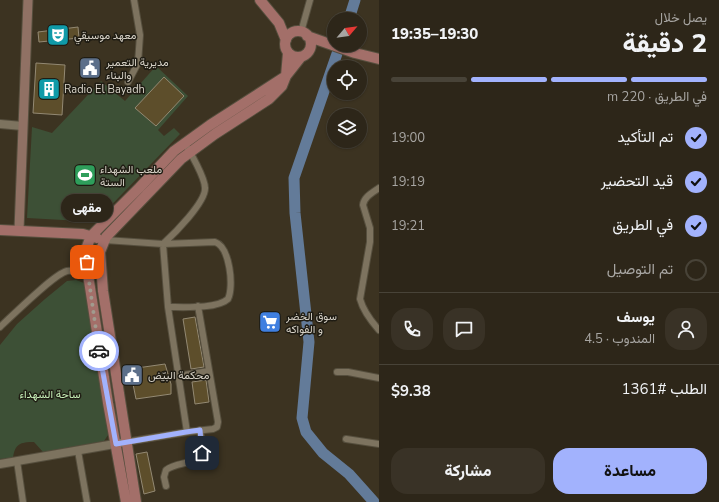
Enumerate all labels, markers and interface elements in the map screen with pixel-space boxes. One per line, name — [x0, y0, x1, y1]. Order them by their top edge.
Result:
text: يصل خلال — [655, 9, 707, 27]
north arrow — [327, 12, 367, 52]
map controls — [327, 12, 367, 148]
theatre icon: معهد موسيقي — [45, 22, 71, 48]
text: 19:30–19:35 — [391, 24, 478, 44]
text: 2 دقيقة — [623, 26, 707, 61]
place label: معهد موسيقي — [74, 28, 136, 45]
public building icon: مديرية التعمير والبناء — [77, 55, 103, 81]
place label: مديرية التعمير والبناء — [105, 55, 169, 83]
button: locate — [327, 60, 367, 100]
building icon: Radio El Bayadh — [36, 76, 62, 102]
place label: Radio El Bayadh — [64, 82, 145, 97]
text: في الطريق · 220 m — [607, 88, 707, 106]
button: layers — [327, 108, 367, 148]
text: تم التأكيد — [617, 127, 673, 147]
icon: check — [685, 127, 707, 149]
text: 19:00 — [391, 129, 425, 147]
sports icon: ملعب الشهداء الستة — [72, 162, 98, 188]
place label: ملعب الشهداء الستة — [100, 162, 162, 190]
text: قيد التحضير — [601, 171, 673, 191]
icon: check — [685, 171, 707, 193]
text: 19:19 — [391, 173, 425, 191]
callout: مقهى — [61, 194, 113, 222]
text: مقهى — [72, 199, 102, 217]
text: في الطريق — [613, 215, 673, 235]
icon: check — [685, 215, 707, 237]
text: 19:21 — [391, 217, 425, 235]
pin — [70, 245, 104, 279]
icon: bag — [76, 251, 98, 273]
text: تم التوصيل — [607, 259, 673, 279]
text: يوسف — [617, 307, 655, 327]
button: phone — [391, 308, 433, 350]
button: chat — [443, 308, 485, 350]
button: person — [665, 308, 707, 350]
supermarket icon: سوق الخضر و الفواكه — [257, 309, 283, 335]
place label: سوق الخضر و الفواكه — [285, 309, 337, 337]
text: المندوب · 4.5 — [584, 330, 655, 348]
courier — [79, 331, 119, 371]
icon: car — [88, 340, 110, 362]
public building icon: محكمة البيّض — [119, 362, 145, 388]
place label: محكمة البيّض — [148, 368, 209, 383]
text: الطلب #1361 — [622, 379, 707, 399]
text: $9.38 — [391, 381, 431, 401]
park label: ساحة الشهداء — [20, 387, 81, 402]
pin — [185, 436, 219, 470]
icon: home — [191, 442, 213, 464]
button: مشاركة — [391, 448, 545, 494]
button: مساعدة — [553, 448, 707, 494]

